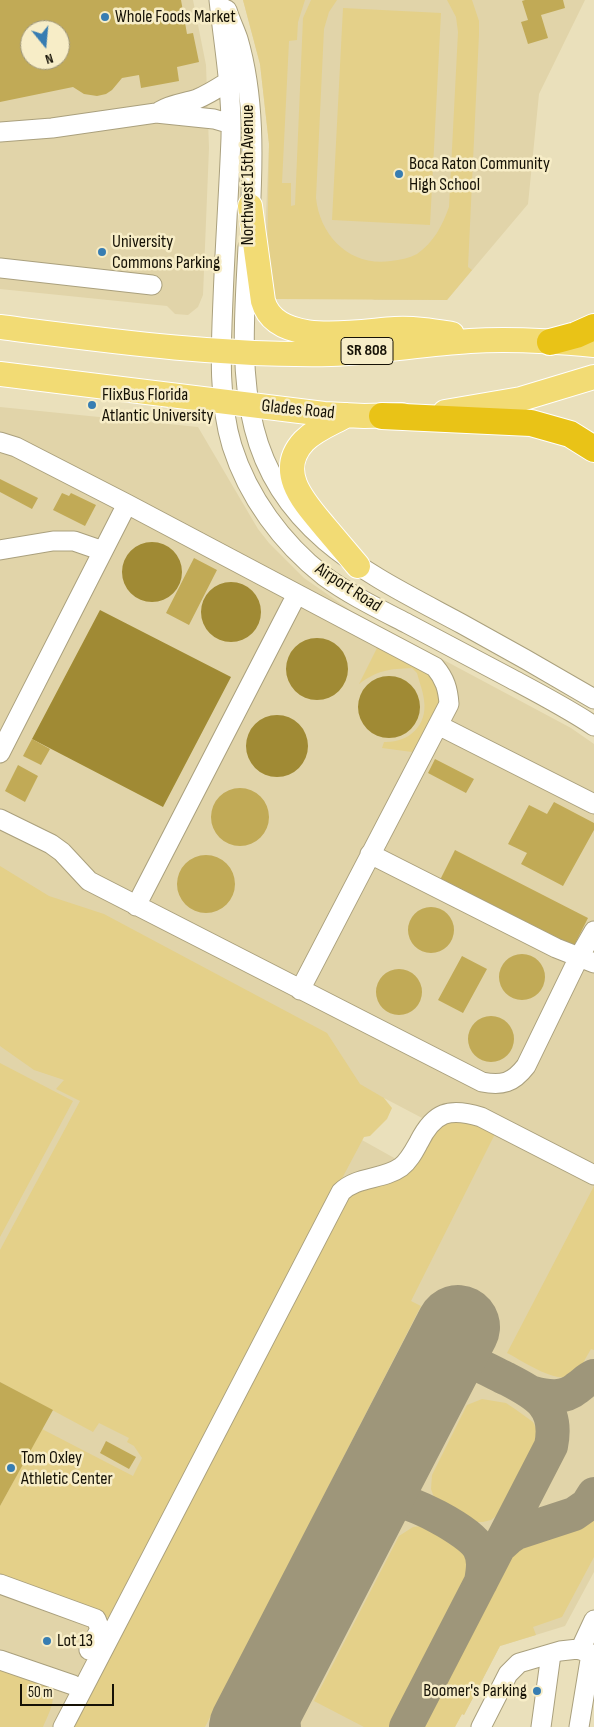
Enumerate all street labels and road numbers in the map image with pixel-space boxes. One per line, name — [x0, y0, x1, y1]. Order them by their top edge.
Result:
street label: Northwest 15th Avenue — [237, 105, 259, 245]
road number: SR 808 — [341, 338, 393, 364]
street label: Glades Road — [260, 395, 336, 425]
street label: Airport Road — [311, 559, 385, 617]

